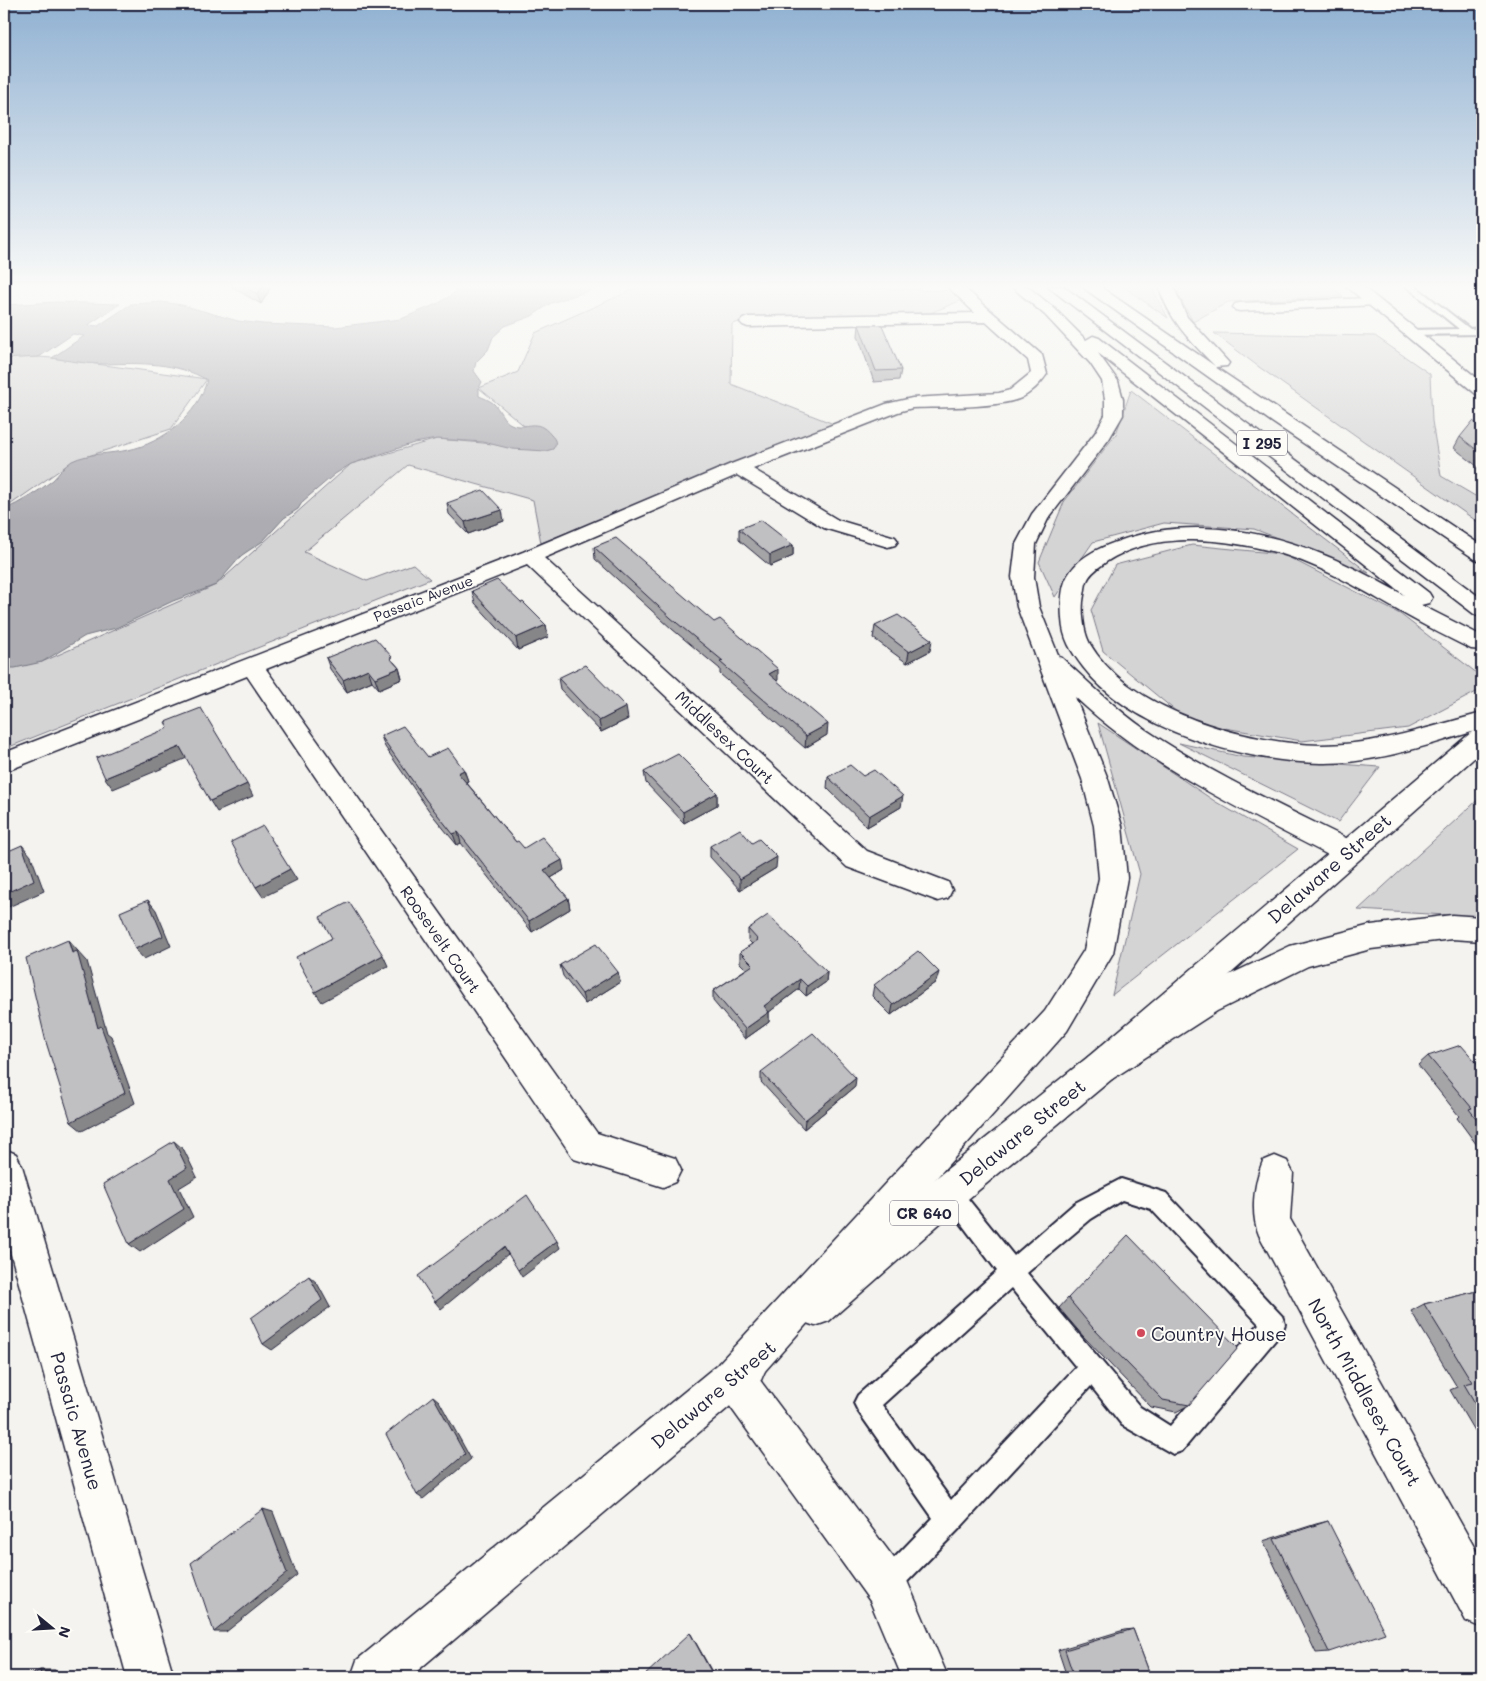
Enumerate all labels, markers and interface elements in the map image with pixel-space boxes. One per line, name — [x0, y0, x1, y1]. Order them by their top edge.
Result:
road number: I 295 — [1237, 430, 1287, 456]
street label: Passaic Avenue — [371, 570, 475, 626]
street label: Middlesex Court — [671, 686, 779, 788]
street label: Delaware Street — [1262, 807, 1396, 929]
street label: Roosevelt Court — [396, 881, 486, 997]
street label: Delaware Street — [954, 1073, 1090, 1191]
road number: CR 640 — [890, 1200, 958, 1226]
street label: North Middlesex Court — [1303, 1293, 1427, 1491]
place label: Country House — [1151, 1321, 1287, 1346]
marker: Country House — [1135, 1327, 1147, 1339]
street label: Delaware Street — [645, 1334, 781, 1454]
street label: Passaic Avenue — [45, 1349, 109, 1493]
north arrow — [28, 1604, 78, 1654]
text: N — [54, 1624, 76, 1640]

